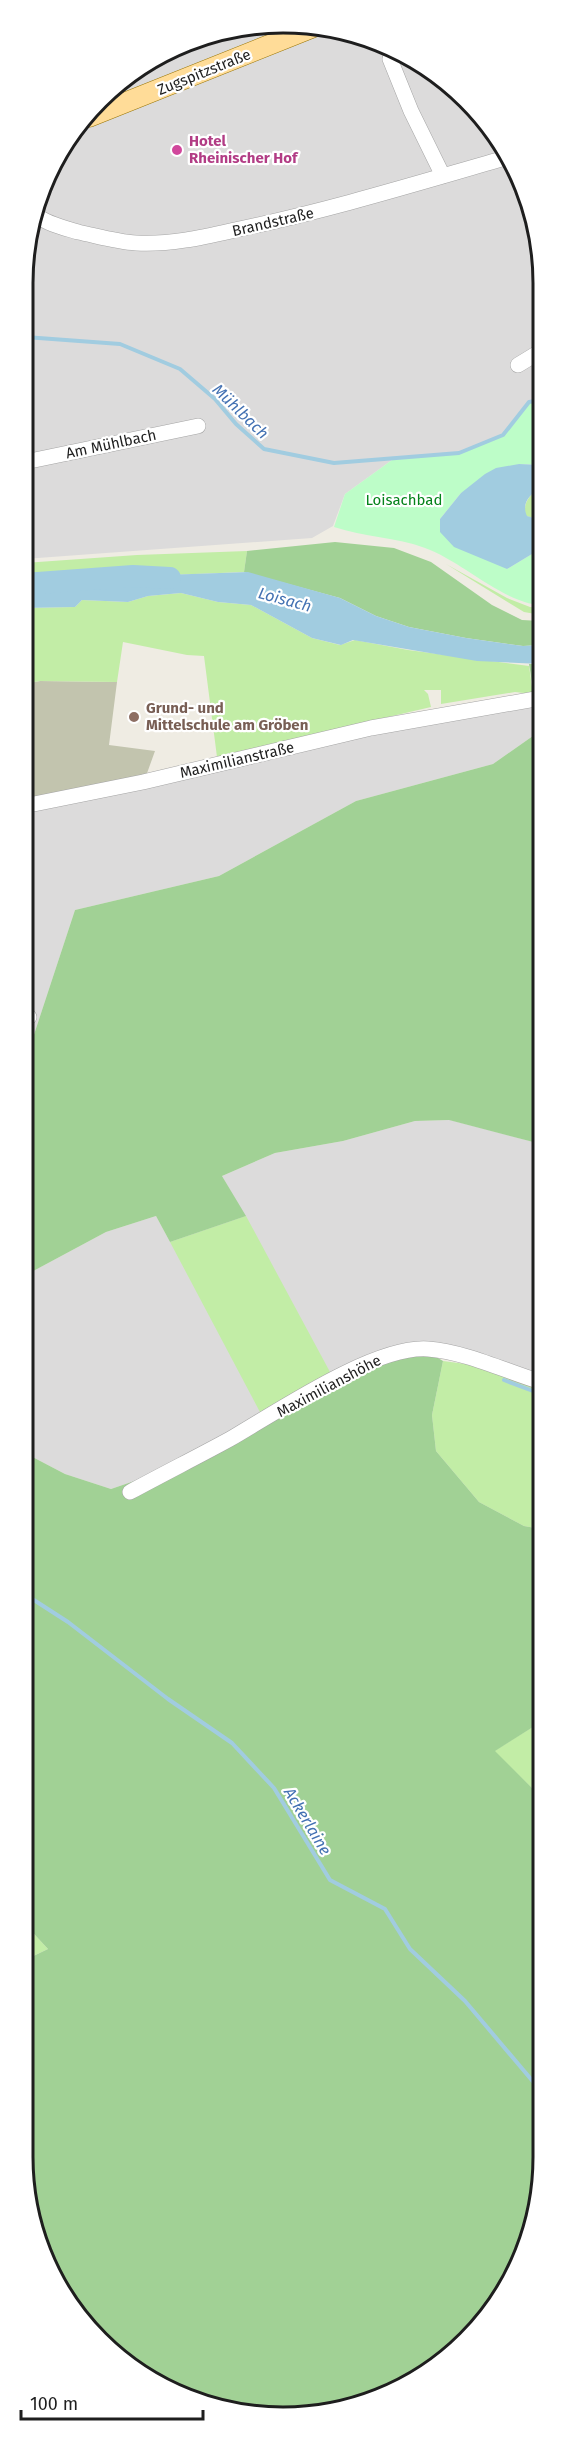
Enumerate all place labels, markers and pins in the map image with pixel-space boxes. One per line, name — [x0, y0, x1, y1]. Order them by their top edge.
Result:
place label: Hotel Rheinischer Hof — [189, 132, 299, 167]
marker: Hotel Rheinischer Hof — [170, 143, 184, 157]
place label: Grund- und Mittelschule am Gröben — [146, 699, 308, 734]
marker: Grund- und Mittelschule am Gröben — [127, 710, 141, 724]

